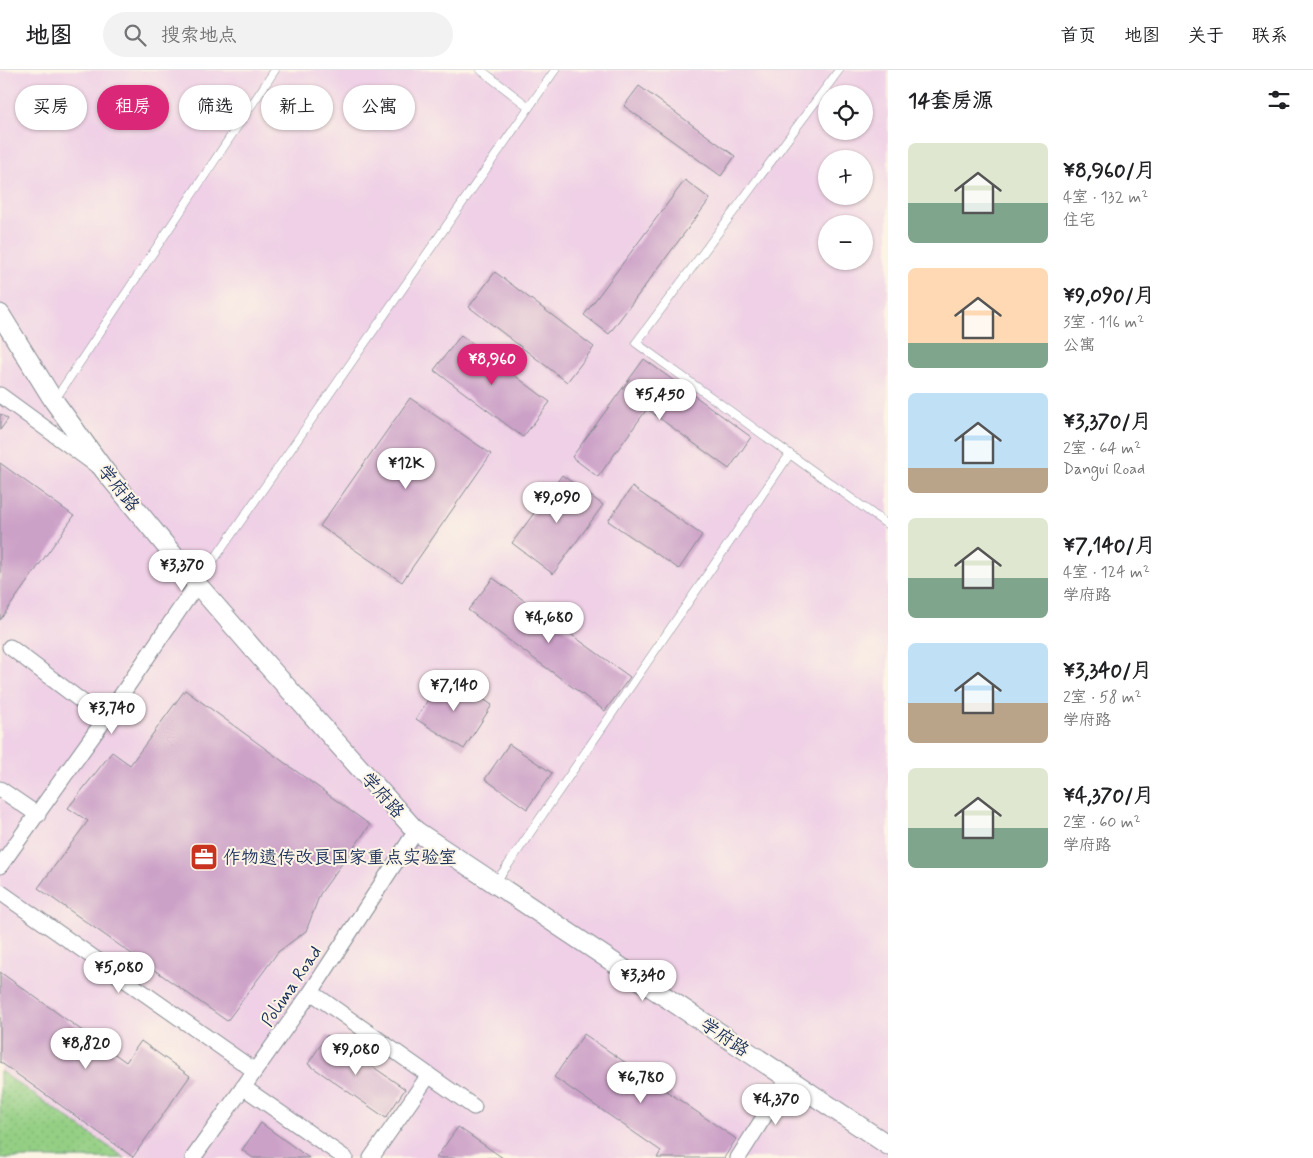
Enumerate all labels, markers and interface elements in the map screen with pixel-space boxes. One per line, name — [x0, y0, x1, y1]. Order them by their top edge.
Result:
search box — [103, 12, 453, 57]
text: 地图 — [25, 21, 73, 52]
icon: search — [121, 21, 149, 49]
text: 搜索地点 — [161, 23, 237, 48]
text: 首页 — [1060, 24, 1096, 48]
text: 地图 — [1124, 24, 1160, 48]
text: 关于 — [1188, 24, 1224, 48]
text: 联系 — [1252, 24, 1288, 48]
chip: 买房 — [15, 85, 87, 130]
chip: 租房 — [97, 85, 169, 130]
chip: 筛选 — [179, 85, 251, 130]
chip: 新上 — [261, 85, 333, 130]
chip: 公寓 — [343, 85, 415, 130]
map controls — [818, 85, 873, 270]
button: locate — [818, 85, 873, 140]
icon: filters — [1265, 86, 1293, 114]
text: 14套房源 — [908, 87, 993, 115]
button: + — [818, 150, 873, 205]
text: ¥8,960/月 — [1063, 157, 1156, 185]
icon: home — [948, 163, 1008, 223]
text: 4室 · 132 m² — [1063, 187, 1148, 208]
text: 住宅 — [1063, 210, 1095, 231]
button: − — [818, 215, 873, 270]
text: ¥9,090/月 — [1063, 282, 1155, 310]
icon: home — [948, 288, 1008, 348]
text: 3室 · 116 m² — [1063, 312, 1144, 333]
text: 公寓 — [1063, 335, 1095, 356]
pin: ¥8,960 — [451, 344, 533, 386]
text: ¥8,960 — [468, 349, 516, 370]
pin: ¥5,450 — [619, 378, 701, 421]
text: ¥5,450 — [635, 384, 685, 405]
text: ¥3,370/月 — [1063, 408, 1152, 436]
icon: home — [948, 413, 1008, 473]
text: 2室 · 64 m² — [1063, 438, 1141, 459]
pin: ¥12K — [376, 448, 436, 490]
text: ¥12K — [388, 453, 424, 474]
text: Dangui Road — [1063, 459, 1145, 480]
street label: 学府路 — [92, 460, 145, 517]
pin: ¥9,090 — [516, 482, 598, 524]
text: ¥9,090 — [533, 487, 581, 508]
text: ¥7,140/月 — [1063, 532, 1156, 560]
icon: home — [948, 538, 1008, 598]
pin: ¥3,370 — [141, 550, 223, 592]
text: ¥3,370 — [160, 555, 204, 576]
text: 4室 · 124 m² — [1063, 562, 1150, 583]
text: 学府路 — [1063, 585, 1111, 606]
pin: ¥4,680 — [508, 602, 590, 644]
text: ¥4,680 — [525, 607, 573, 628]
text: ¥3,340/月 — [1063, 657, 1152, 685]
icon: home — [948, 663, 1008, 723]
pin: ¥7,140 — [413, 670, 495, 712]
text: ¥7,140 — [430, 675, 478, 696]
text: 2室 · 58 m² — [1063, 687, 1142, 708]
pin: ¥3,740 — [71, 692, 153, 735]
text: ¥3,740 — [89, 698, 135, 719]
text: 学府路 — [1063, 710, 1111, 731]
street label: 学府路 — [355, 768, 409, 824]
text: ¥4,370/月 — [1063, 782, 1154, 810]
icon: home — [948, 788, 1008, 848]
text: 2室 · 60 m² — [1063, 812, 1141, 833]
text: 学府路 — [1063, 835, 1111, 856]
office icon: 作物遗传改良国家重点实验室 — [189, 842, 219, 872]
place label: 作物遗传改良国家重点实验室 — [223, 846, 457, 870]
street label: Polima Road — [256, 941, 328, 1032]
pin: ¥5,080 — [78, 952, 160, 994]
text: ¥5,080 — [94, 957, 144, 978]
pin: ¥3,340 — [602, 960, 684, 1002]
text: ¥3,340 — [620, 965, 666, 986]
street label: 学府路 — [695, 1013, 754, 1063]
pin: ¥8,820 — [45, 1028, 127, 1070]
text: ¥8,820 — [62, 1033, 110, 1054]
pin: ¥9,080 — [315, 1034, 397, 1076]
text: ¥9,080 — [332, 1039, 380, 1060]
pin: ¥6,780 — [600, 1062, 682, 1104]
text: ¥6,780 — [618, 1067, 664, 1088]
pin: ¥4,370 — [735, 1084, 817, 1126]
text: ¥4,370 — [753, 1089, 799, 1110]

